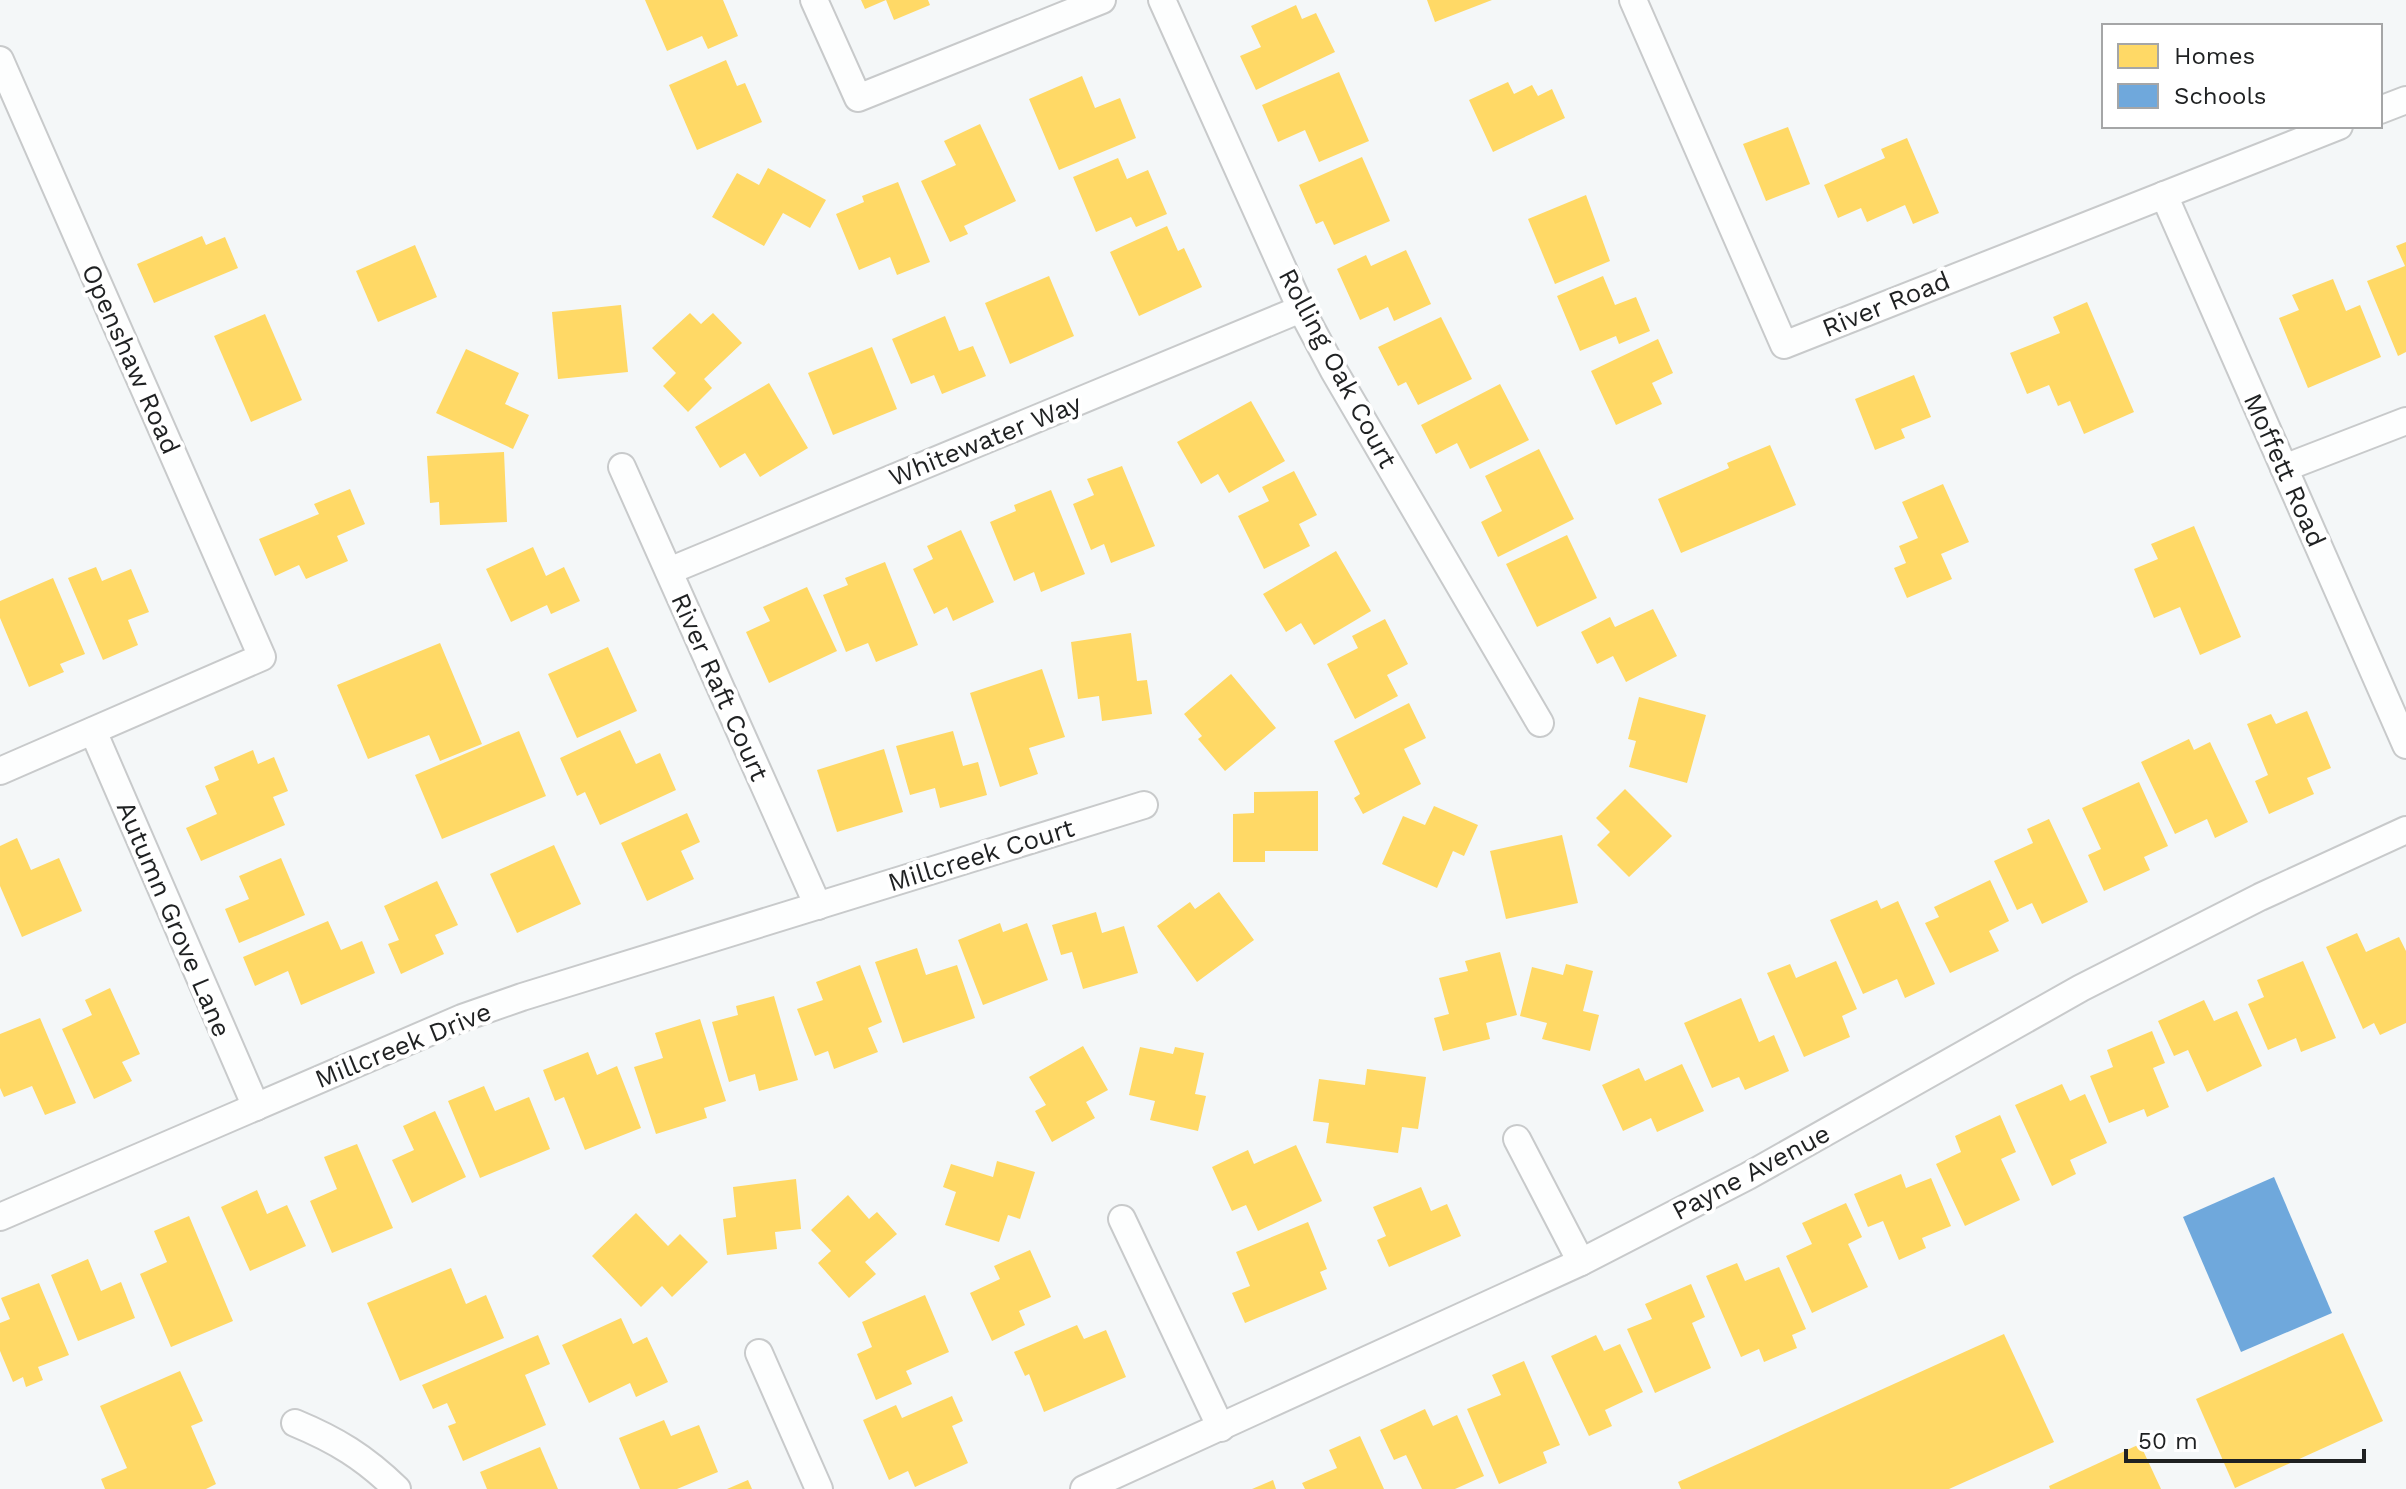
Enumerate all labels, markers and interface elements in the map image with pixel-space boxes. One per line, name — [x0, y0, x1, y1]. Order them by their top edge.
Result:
legend — [2102, 24, 2382, 128]
text: Homes — [2174, 42, 2255, 70]
text: Schools — [2174, 82, 2266, 110]
street label: Openshaw Road — [76, 260, 186, 458]
street label: Rolling Oak Court — [1273, 263, 1403, 473]
street label: River Road — [1818, 265, 1954, 343]
street label: Whitewater Way — [884, 388, 1086, 492]
street label: Moffett Road — [2238, 389, 2332, 551]
street label: River Raft Court — [665, 589, 775, 786]
street label: Autumn Grove Lane — [111, 797, 237, 1041]
street label: Millcreek Court — [884, 812, 1078, 898]
street label: Millcreek Drive — [310, 996, 496, 1094]
street label: Payne Avenue — [1667, 1118, 1835, 1226]
scale bar — [2126, 1413, 2364, 1463]
text: 50 m — [2138, 1427, 2198, 1455]

